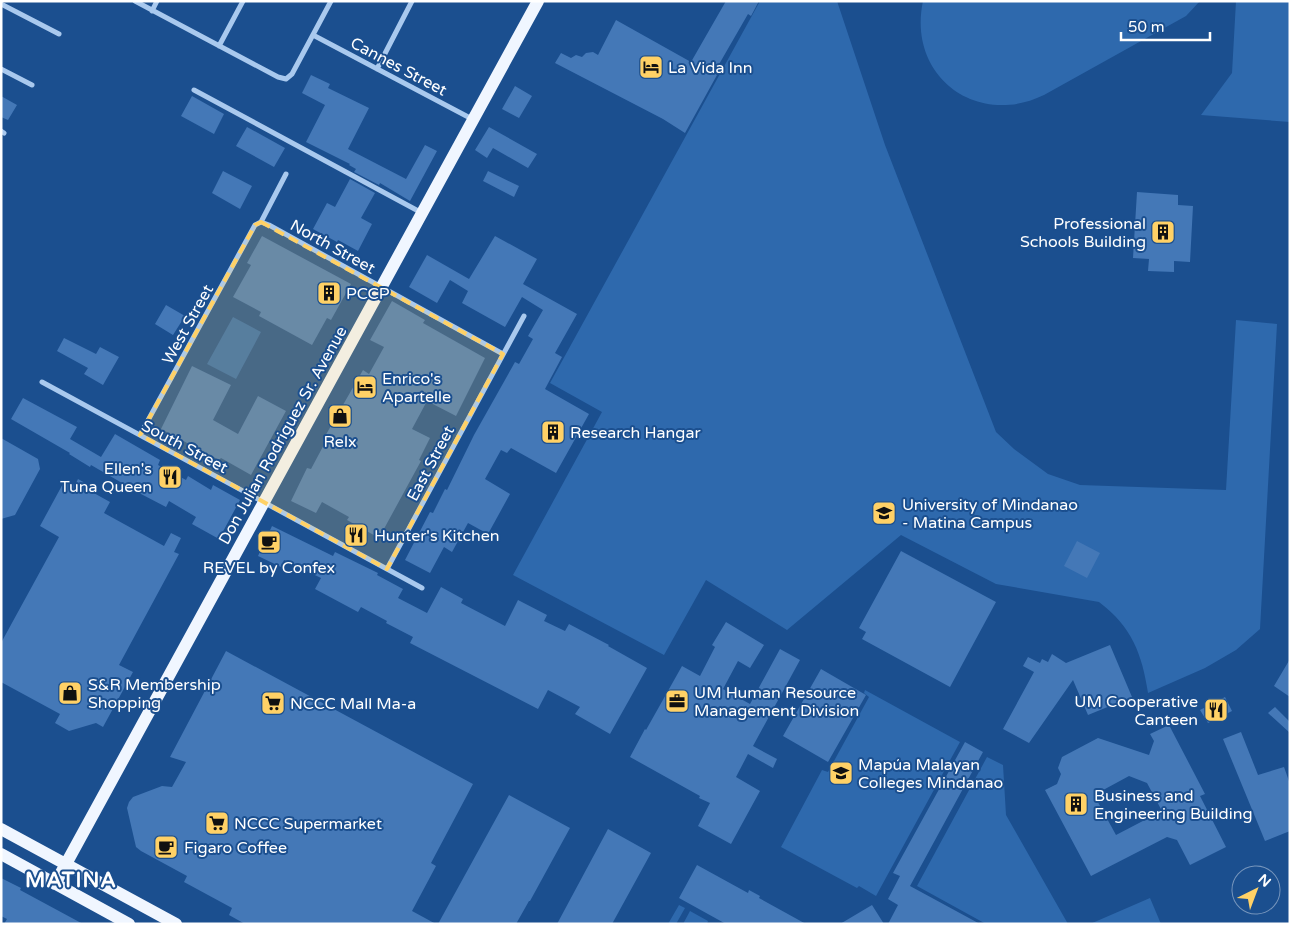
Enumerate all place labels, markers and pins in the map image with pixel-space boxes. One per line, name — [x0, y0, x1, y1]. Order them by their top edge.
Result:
hotel icon: La Vida Inn — [638, 54, 664, 80]
place label: La Vida Inn — [668, 58, 752, 78]
place label: Professional Schools Building — [1020, 214, 1146, 252]
building icon: Professional Schools Building — [1150, 219, 1176, 245]
building icon: PCCP — [316, 280, 342, 306]
place label: PCCP — [346, 284, 390, 304]
place label: Enrico's Apartelle — [382, 369, 451, 407]
hotel icon: Enrico's Apartelle — [352, 374, 378, 400]
shop icon: Relx — [327, 403, 353, 429]
building icon: Research Hangar — [540, 419, 566, 445]
place label: Research Hangar — [570, 423, 701, 443]
place label: Relx — [323, 432, 357, 452]
place label: Ellen's Tuna Queen — [60, 459, 152, 497]
restaurant icon: Ellen's Tuna Queen — [157, 464, 183, 490]
place label: University of Mindanao - Matina Campus — [902, 495, 1078, 533]
school or university icon: University of Mindanao - Matina Campus — [871, 500, 897, 526]
restaurant icon: Hunter's Kitchen — [343, 522, 369, 548]
place label: Hunter's Kitchen — [374, 526, 500, 546]
cafe icon: REVEL by Confex — [256, 529, 282, 555]
place label: REVEL by Confex — [203, 558, 335, 578]
place label: S&R Membership Shopping — [88, 675, 221, 713]
shop icon: S&R Membership Shopping — [57, 680, 83, 706]
place label: UM Human Resource Management Division — [694, 683, 859, 721]
office icon: UM Human Resource Management Division — [664, 688, 690, 714]
supermarket icon: NCCC Mall Ma-a — [260, 690, 286, 716]
place label: UM Cooperative Canteen — [1074, 692, 1198, 730]
place label: NCCC Mall Ma-a — [290, 694, 416, 714]
restaurant icon: UM Cooperative Canteen — [1203, 697, 1229, 723]
place label: Mapúa Malayan Colleges Mindanao — [858, 755, 1003, 793]
school or university icon: Mapúa Malayan Colleges Mindanao — [828, 760, 854, 786]
place label: Business and Engineering Building — [1094, 786, 1253, 824]
building icon: Business and Engineering Building — [1063, 791, 1089, 817]
supermarket icon: NCCC Supermarket — [204, 810, 230, 836]
place label: NCCC Supermarket — [234, 814, 382, 834]
cafe icon: Figaro Coffee — [153, 834, 179, 860]
place label: Figaro Coffee — [184, 838, 287, 858]

